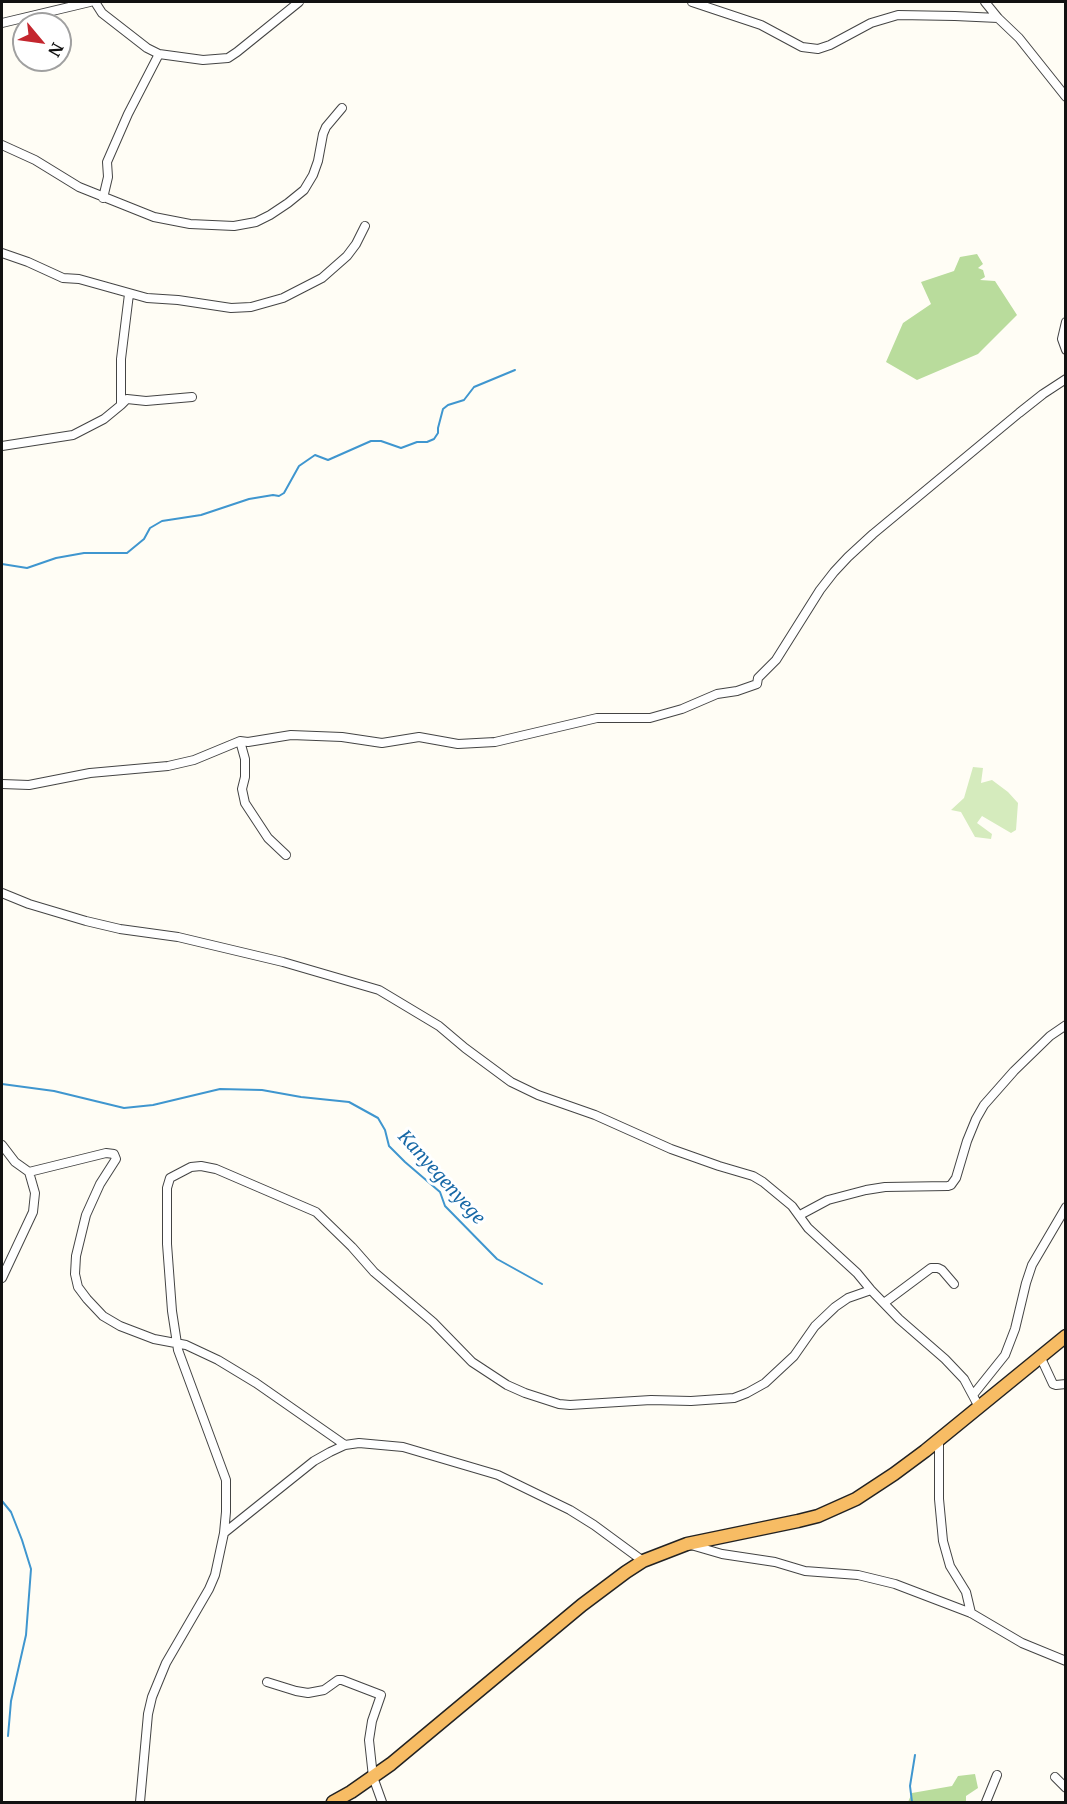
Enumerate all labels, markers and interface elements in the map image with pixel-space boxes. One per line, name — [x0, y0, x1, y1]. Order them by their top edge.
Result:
north arrow — [12, 12, 72, 72]
text: N — [44, 39, 68, 60]
water label: Kanyegenyege — [393, 1127, 489, 1229]

